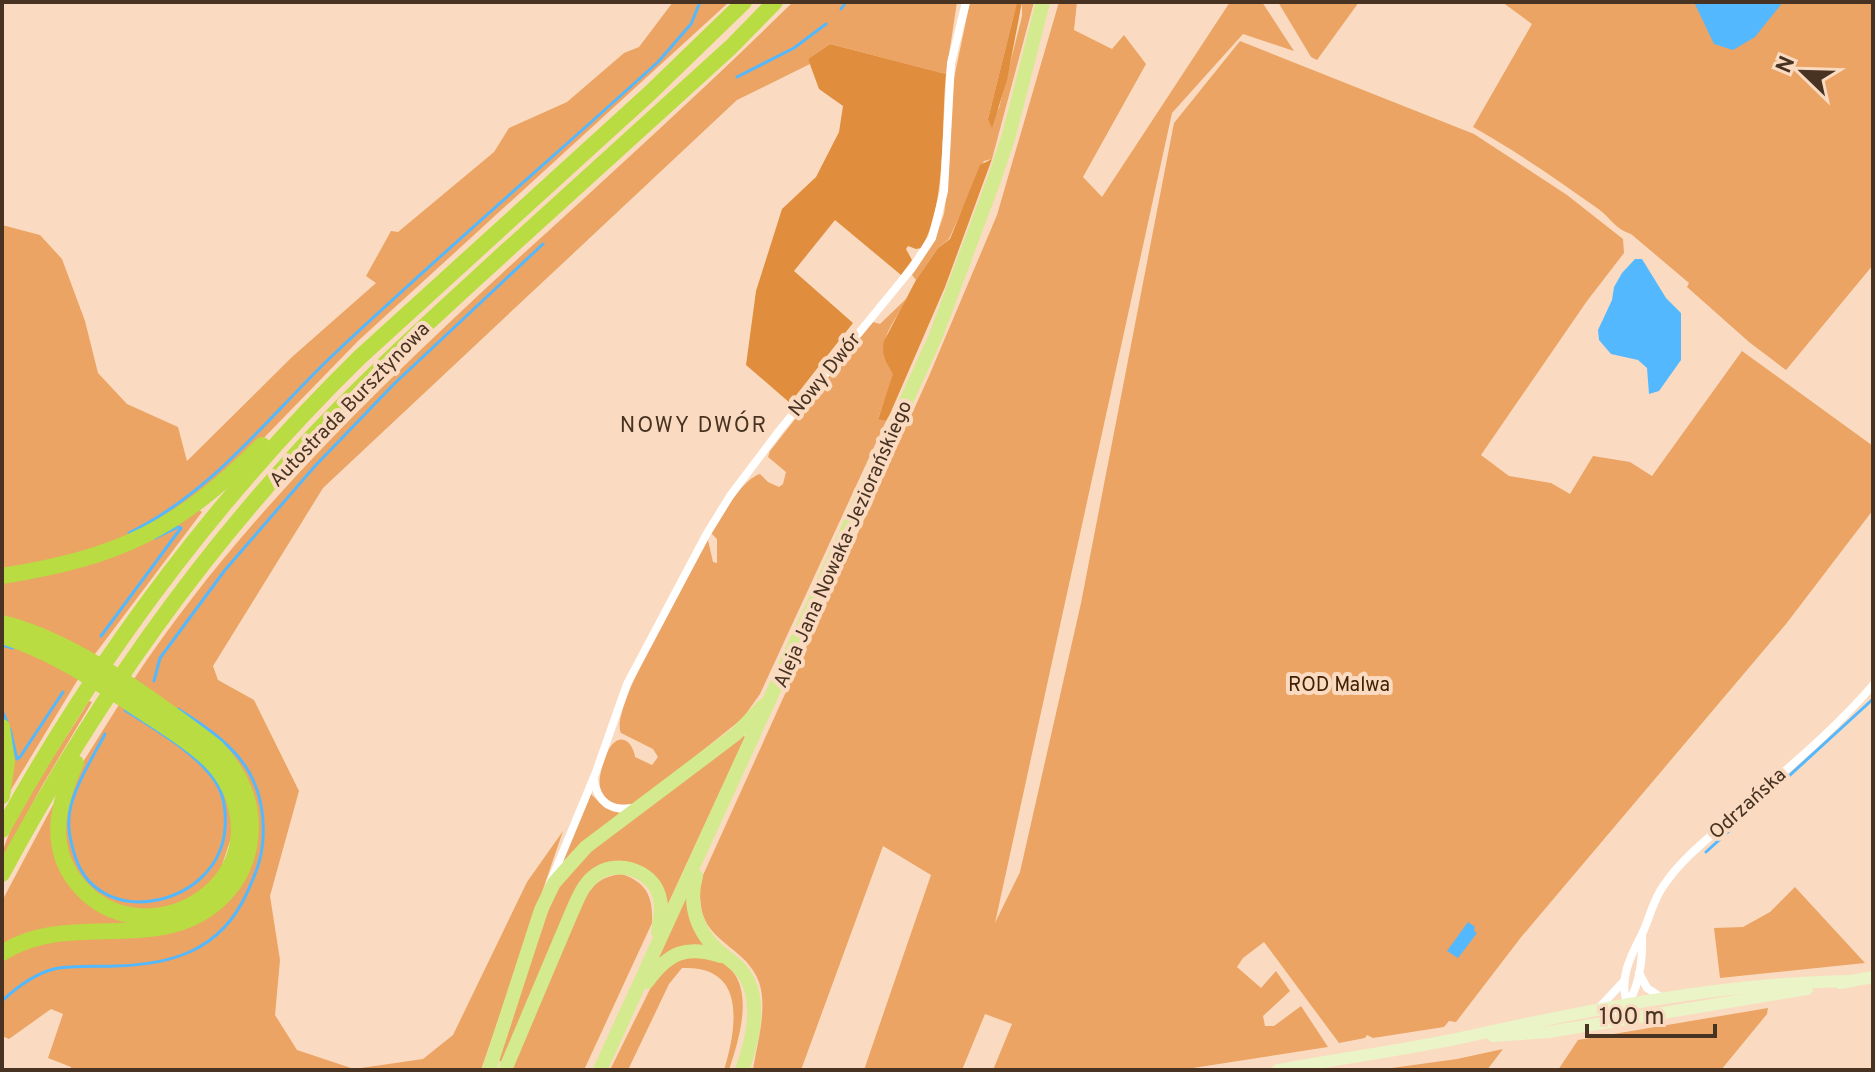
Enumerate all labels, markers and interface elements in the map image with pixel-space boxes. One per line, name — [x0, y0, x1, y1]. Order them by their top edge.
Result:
north arrow — [1763, 32, 1843, 112]
text: N — [1771, 53, 1802, 78]
street label: Autostrada Bursztynowa — [265, 317, 436, 494]
street label: Nowy Dwór — [784, 328, 868, 423]
street label: Aleja Jana Nowaka-Jeziorańskiego — [769, 397, 919, 693]
district label: NOWY DWÓR — [620, 410, 768, 440]
park label: ROD Malwa — [1288, 673, 1390, 699]
street label: Odrzańska — [1704, 763, 1792, 846]
scale bar — [1587, 988, 1715, 1038]
text: 100 m — [1599, 1003, 1665, 1033]

